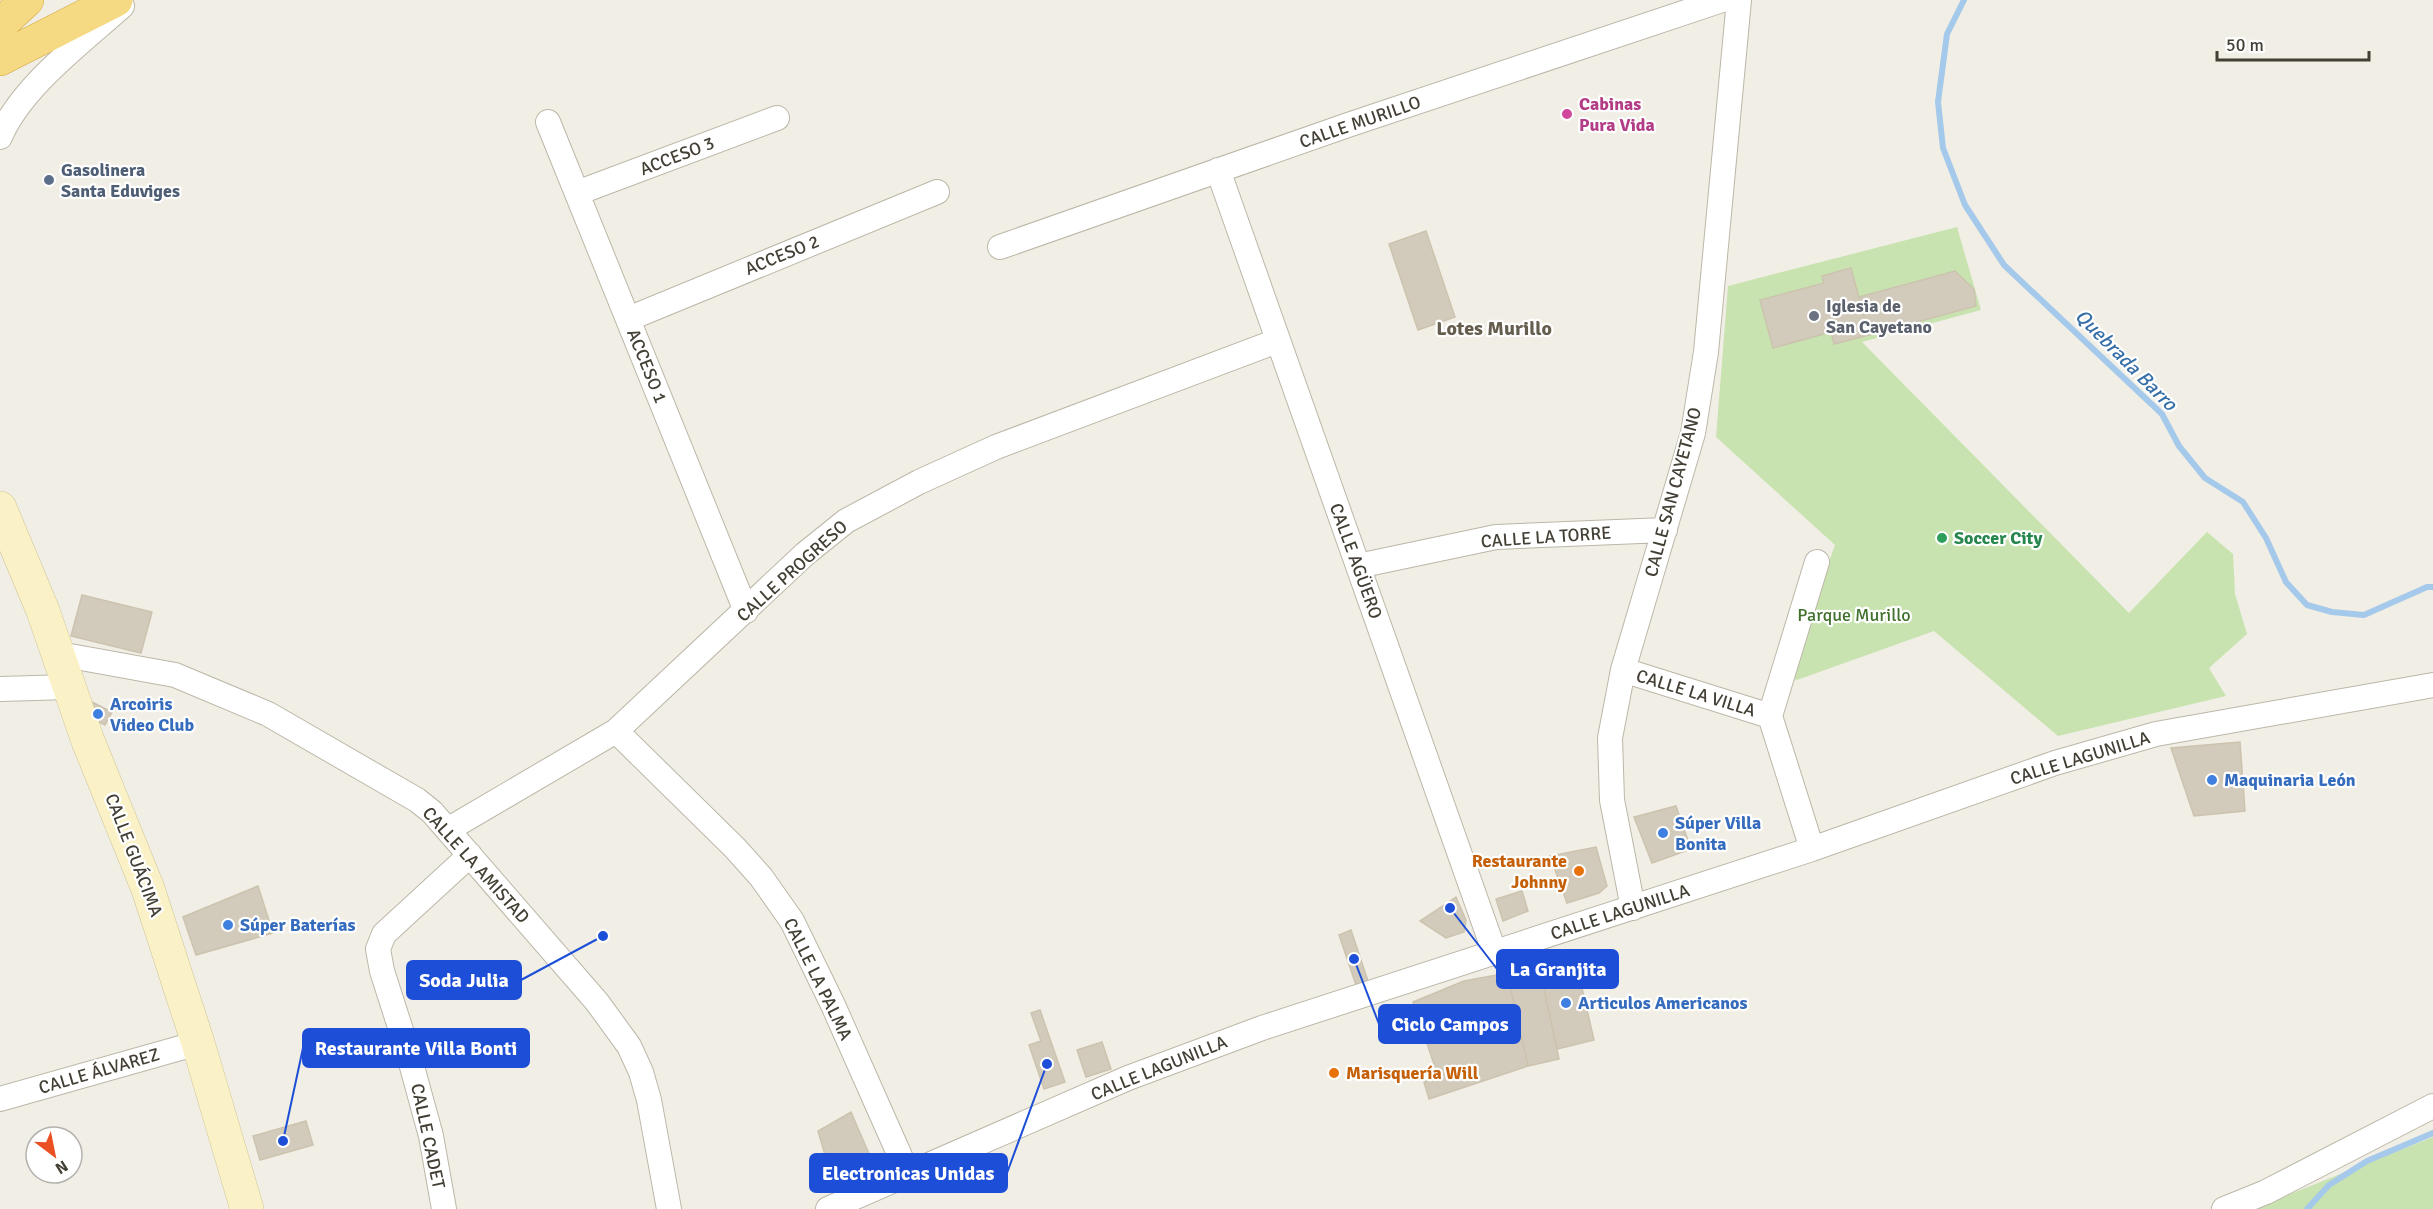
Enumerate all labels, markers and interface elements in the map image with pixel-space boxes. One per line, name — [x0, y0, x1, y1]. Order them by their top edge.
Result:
scale bar — [2217, 24, 2368, 62]
text: 50 m — [2226, 34, 2264, 56]
street label: CALLE MURILLO — [1296, 91, 1424, 153]
place label: Cabinas Pura Vida — [1579, 93, 1655, 136]
marker: Cabinas Pura Vida — [1560, 107, 1574, 121]
street label: ACCESO 3 — [637, 132, 717, 180]
place label: Gasolinera Santa Eduviges — [61, 159, 180, 202]
marker: Gasolinera Santa Eduviges — [42, 173, 56, 187]
street label: ACCESO 2 — [742, 230, 822, 280]
place label: Iglesia de San Cayetano — [1826, 295, 1932, 338]
water label: Quebrada Barro — [2070, 304, 2183, 417]
marker: Iglesia de San Cayetano — [1807, 309, 1821, 323]
district label: Lotes Murillo — [1436, 316, 1552, 341]
street label: ACCESO 1 — [622, 326, 672, 406]
street label: CALLE SAN CAYETANO — [1640, 405, 1706, 579]
street label: CALLE AGÜERO — [1325, 500, 1387, 622]
street label: CALLE PROGRESO — [732, 516, 852, 626]
street label: CALLE LA TORRE — [1480, 521, 1612, 553]
place label: Soccer City — [1954, 527, 2042, 549]
marker: Soccer City — [1935, 531, 1949, 545]
park label: Parque Murillo — [1797, 604, 1911, 626]
street label: CALLE LA VILLA — [1634, 664, 1758, 722]
place label: Arcoiris Video Club — [110, 693, 195, 736]
marker: Arcoiris Video Club — [91, 707, 105, 721]
street label: CALLE LAGUNILLA — [2007, 726, 2153, 790]
place label: Maquinaria León — [2224, 769, 2356, 791]
marker: Maquinaria León — [2205, 773, 2219, 787]
street label: CALLE GUÁCIMA — [100, 790, 168, 920]
street label: CALLE LA AMISTAD — [418, 802, 534, 928]
place label: Súper Villa Bonita — [1675, 812, 1761, 855]
marker: Súper Villa Bonita — [1656, 826, 1670, 840]
place label: Restaurante Johnny — [1472, 850, 1567, 893]
marker: Restaurante Johnny — [1572, 864, 1586, 878]
street label: CALLE LAGUNILLA — [1548, 879, 1692, 945]
place label: Súper Baterías — [240, 914, 355, 936]
street label: CALLE LA PALMA — [779, 914, 857, 1044]
marker: Súper Baterías — [221, 918, 235, 932]
callout: La Granjita — [1497, 950, 1618, 988]
text: La Granjita — [1510, 957, 1606, 982]
callout: Soda Julia — [407, 961, 521, 999]
text: Soda Julia — [419, 968, 509, 993]
place label: Articulos Americanos — [1578, 992, 1747, 1014]
marker: Articulos Americanos — [1559, 996, 1573, 1010]
callout: Ciclo Campos — [1379, 1005, 1520, 1043]
text: Ciclo Campos — [1391, 1012, 1509, 1037]
callout: Restaurante Villa Bonti — [303, 1029, 529, 1067]
street label: CALLE LAGUNILLA — [1088, 1031, 1230, 1105]
text: Restaurante Villa Bonti — [315, 1036, 517, 1061]
street label: CALLE ÁLVAREZ — [36, 1043, 162, 1099]
place label: Marisquería Will — [1346, 1062, 1479, 1084]
marker: Marisquería Will — [1327, 1066, 1341, 1080]
street label: CALLE CADET — [406, 1081, 450, 1191]
north arrow — [24, 1125, 84, 1185]
callout: Electronicas Unidas — [810, 1154, 1007, 1192]
text: N — [51, 1155, 71, 1178]
text: Electronicas Unidas — [822, 1161, 994, 1186]

